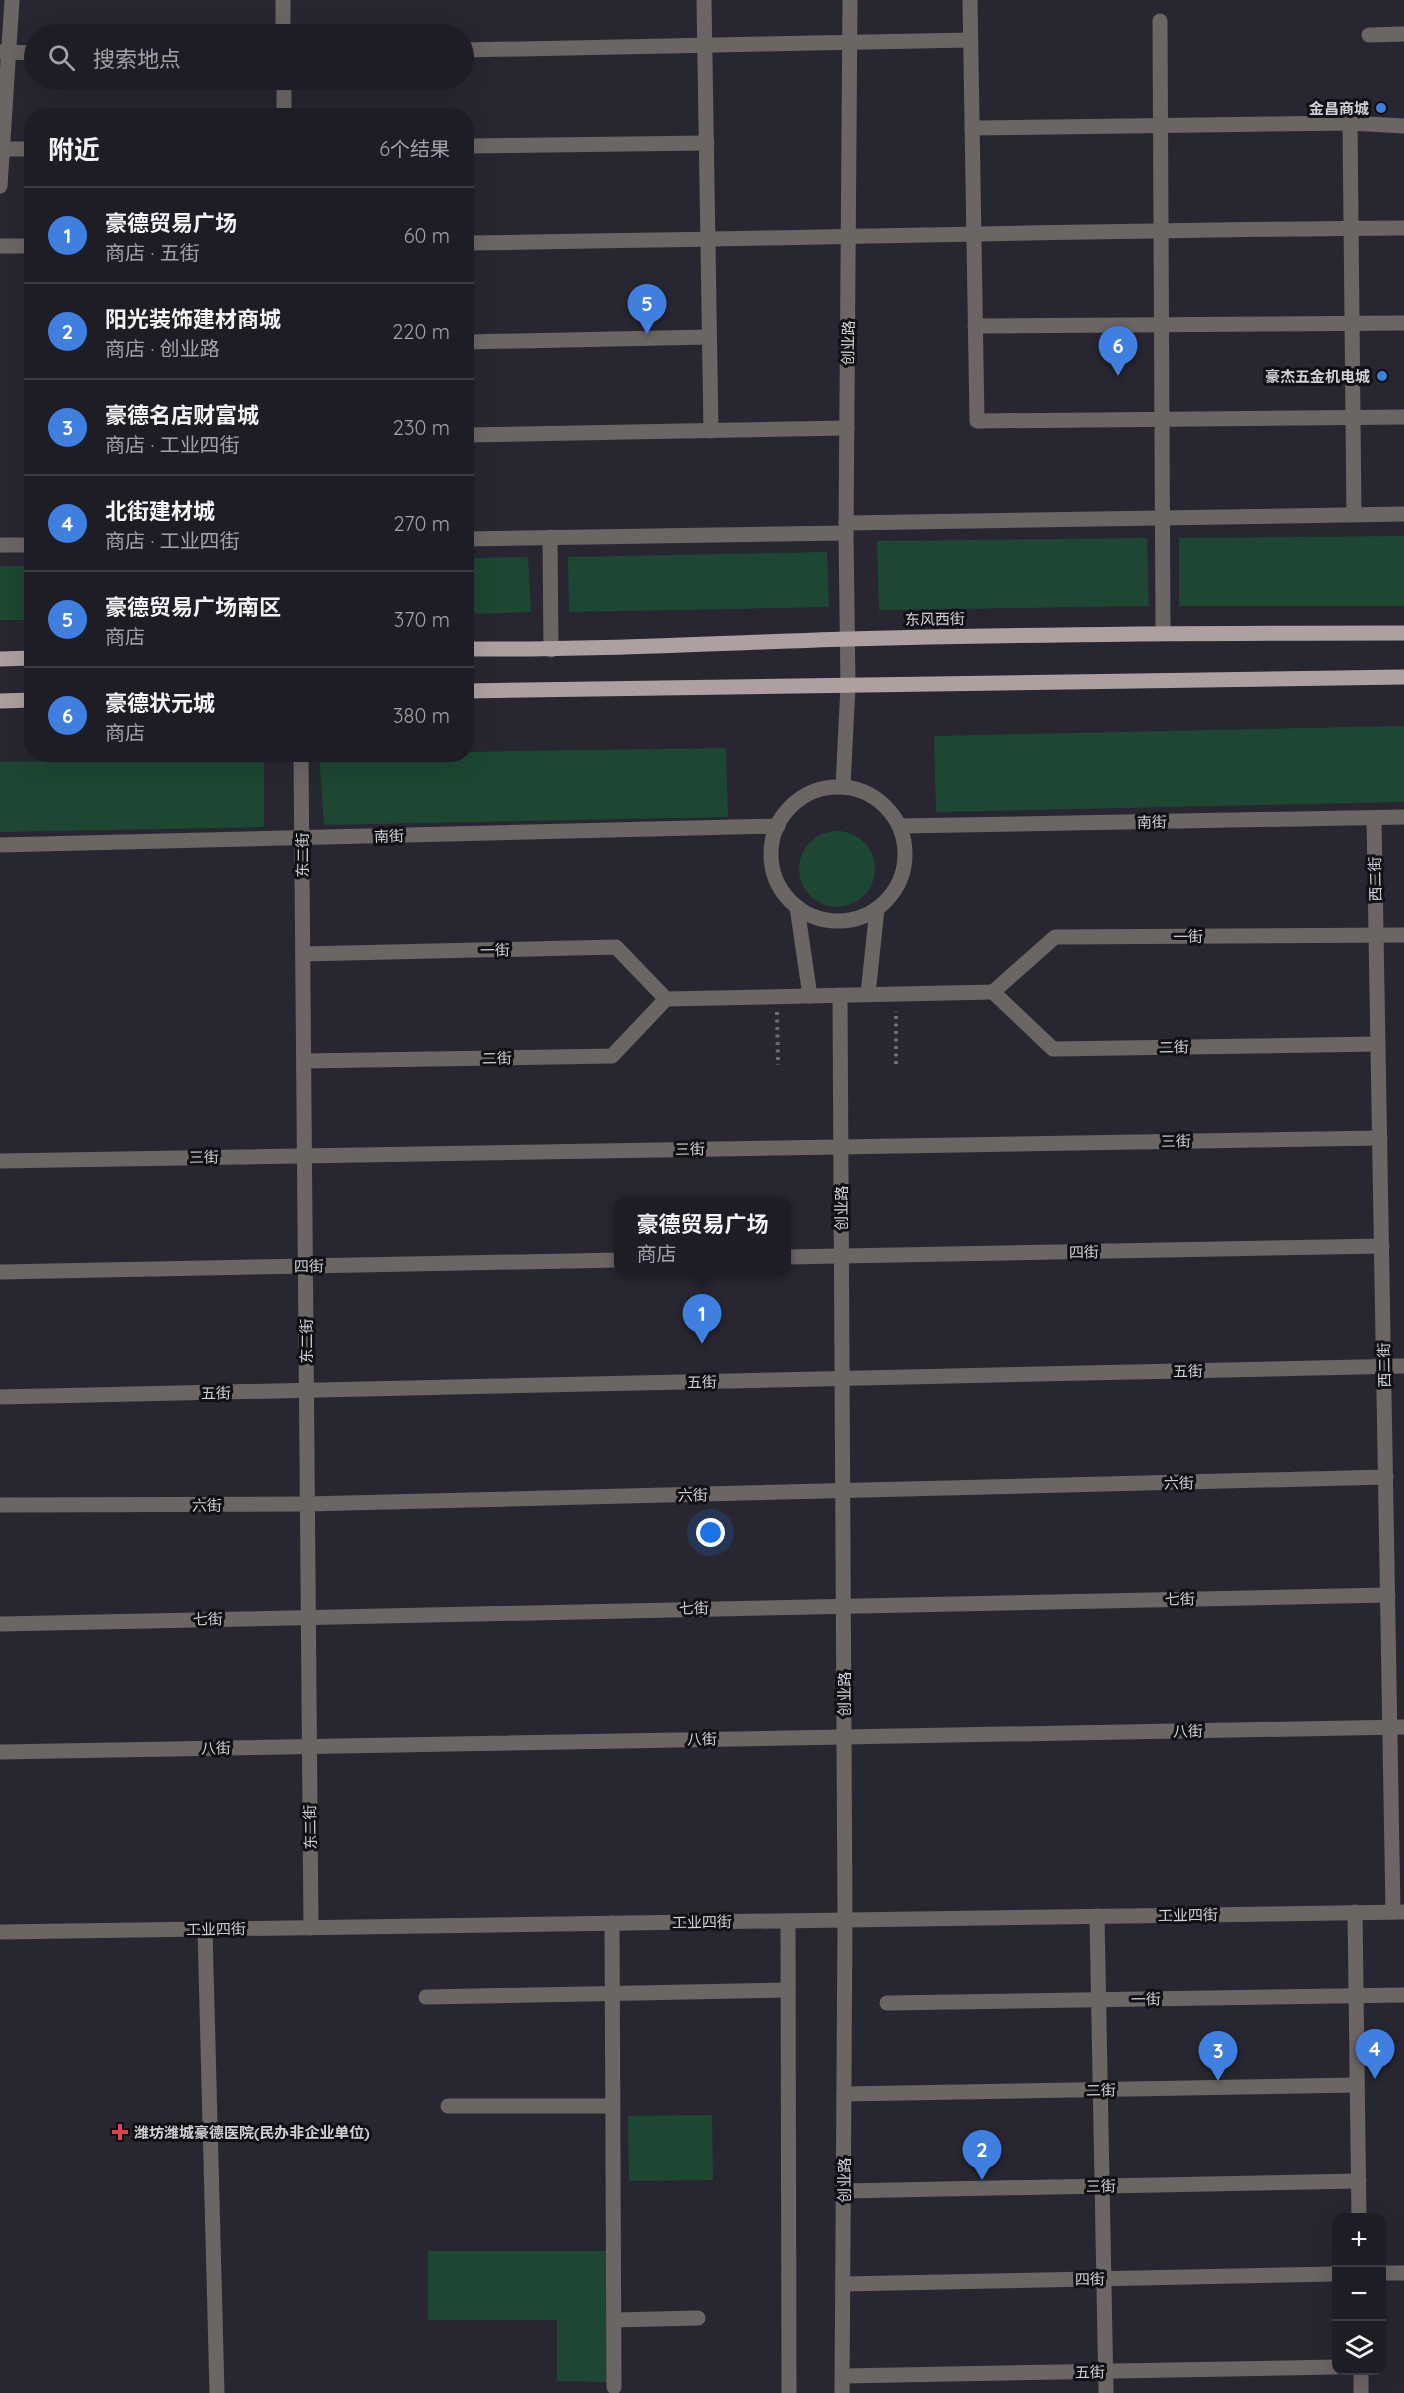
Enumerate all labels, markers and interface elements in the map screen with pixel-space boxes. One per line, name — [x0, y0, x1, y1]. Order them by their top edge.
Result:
search box — [24, 24, 474, 90]
icon: search — [45, 41, 78, 74]
text: 搜索地点 — [93, 45, 181, 73]
place label: 金昌商城 — [1309, 99, 1369, 118]
marker: 金昌商城 — [1374, 101, 1388, 115]
text: 附近 — [48, 133, 100, 166]
text: 6个结果 — [379, 136, 450, 161]
text: 豪德贸易广场 — [105, 209, 237, 237]
text: 1 — [64, 223, 71, 248]
text: 60 m — [404, 223, 450, 248]
text: 商店 · 五街 — [105, 240, 200, 265]
pin: 5 — [628, 284, 666, 334]
text: 阳光装饰建材商城 — [105, 305, 281, 333]
text: 2 — [62, 319, 73, 344]
text: 220 m — [392, 319, 450, 344]
street label: 创业路 — [838, 320, 858, 366]
pin: 6 — [1098, 326, 1138, 376]
text: 商店 · 创业路 — [105, 336, 220, 361]
place label: 豪杰五金机电城 — [1265, 367, 1370, 386]
marker: 豪杰五金机电城 — [1375, 369, 1389, 383]
text: 豪德名店财富城 — [105, 401, 259, 429]
text: 3 — [62, 415, 73, 440]
text: 230 m — [393, 415, 450, 440]
text: 商店 · 工业四街 — [105, 432, 240, 457]
text: 北街建材城 — [105, 497, 215, 525]
text: 4 — [62, 511, 73, 536]
text: 270 m — [393, 511, 450, 536]
text: 商店 · 工业四街 — [105, 528, 240, 553]
text: 豪德贸易广场南区 — [105, 593, 281, 621]
text: 5 — [62, 607, 73, 632]
text: 370 m — [394, 607, 450, 632]
street label: 东风西街 — [905, 609, 965, 629]
text: 商店 — [105, 624, 145, 649]
text: 豪德状元城 — [105, 689, 215, 717]
text: 6 — [62, 703, 73, 728]
text: 380 m — [393, 703, 450, 728]
text: 商店 — [105, 720, 145, 745]
street label: 南街 — [1137, 812, 1167, 832]
street label: 南街 — [374, 826, 404, 846]
street label: 东二街 — [293, 832, 312, 878]
street label: 西二街 — [1365, 856, 1385, 902]
street label: 一街 — [1173, 927, 1203, 946]
street label: 一街 — [480, 940, 510, 960]
street label: 二街 — [1159, 1037, 1189, 1057]
street label: 二街 — [482, 1048, 512, 1068]
street label: 三街 — [1161, 1131, 1191, 1151]
street label: 三街 — [675, 1139, 705, 1159]
street label: 三街 — [189, 1147, 219, 1167]
street label: 创业路 — [832, 1185, 851, 1231]
popup — [614, 1197, 791, 1275]
text: 豪德贸易广场 — [636, 1210, 769, 1238]
text: 商店 — [636, 1241, 676, 1266]
street label: 四街 — [1069, 1242, 1099, 1262]
street label: 四街 — [294, 1256, 324, 1276]
pin: 1 — [682, 1294, 722, 1344]
street label: 东二街 — [297, 1318, 316, 1364]
street label: 西二街 — [1374, 1342, 1394, 1388]
street label: 五街 — [1173, 1361, 1203, 1381]
street label: 五街 — [687, 1372, 717, 1392]
street label: 五街 — [201, 1383, 231, 1403]
street label: 六街 — [1164, 1473, 1194, 1493]
street label: 六街 — [678, 1485, 708, 1505]
street label: 六街 — [192, 1496, 222, 1515]
your location — [696, 1518, 725, 1547]
street label: 七街 — [1165, 1589, 1195, 1609]
street label: 七街 — [679, 1598, 709, 1618]
street label: 七街 — [193, 1609, 223, 1629]
street label: 创业路 — [835, 1671, 854, 1717]
street label: 八街 — [1173, 1721, 1203, 1741]
street label: 八街 — [687, 1729, 717, 1749]
street label: 八街 — [201, 1738, 231, 1758]
street label: 东二街 — [300, 1804, 320, 1850]
street label: 工业四街 — [1158, 1905, 1218, 1925]
street label: 工业四街 — [672, 1912, 732, 1932]
street label: 工业四街 — [186, 1919, 246, 1939]
street label: 一街 — [1131, 1989, 1161, 2009]
pin: 4 — [1356, 2030, 1394, 2079]
pin: 3 — [1198, 2032, 1238, 2081]
street label: 二街 — [1086, 2080, 1116, 2100]
marker: 潍坊潍城豪德医院(民办非企业单位) — [111, 2123, 129, 2141]
place label: 潍坊潍城豪德医院(民办非企业单位) — [134, 2123, 370, 2142]
pin: 2 — [962, 2130, 1002, 2180]
street label: 创业路 — [835, 2157, 854, 2203]
street label: 三街 — [1086, 2176, 1116, 2196]
map controls — [1332, 2213, 1386, 2375]
button: + — [1332, 2213, 1386, 2267]
button: − — [1332, 2267, 1386, 2321]
street label: 四街 — [1075, 2269, 1105, 2289]
button: layers — [1332, 2321, 1386, 2375]
street label: 五街 — [1075, 2362, 1105, 2382]

